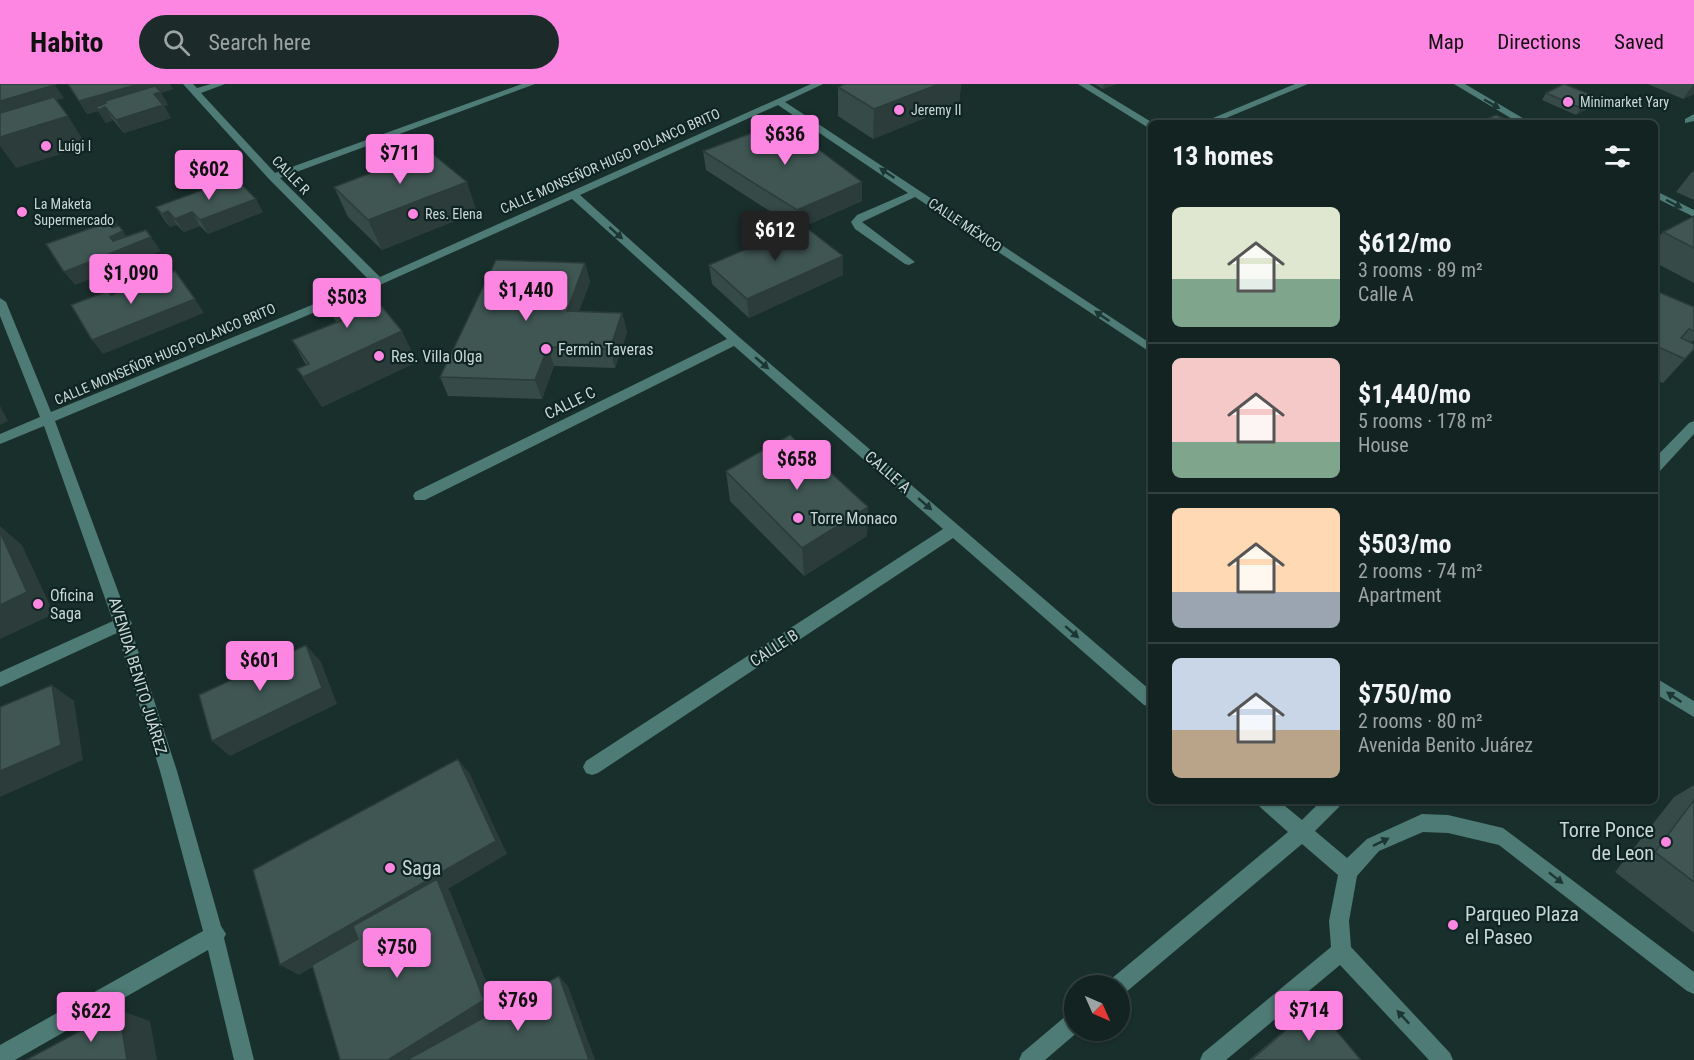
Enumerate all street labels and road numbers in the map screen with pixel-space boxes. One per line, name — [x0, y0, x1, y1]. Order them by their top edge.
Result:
street label: CALLE MONSEÑOR HUGO POLANCO BRITO — [497, 104, 722, 217]
street label: CALLE R — [269, 153, 313, 198]
street label: CALLE MÉXICO — [925, 194, 1005, 255]
street label: CALLE MONSEÑOR HUGO POLANCO BRITO — [52, 299, 278, 408]
street label: CALLE C — [541, 383, 599, 423]
street label: CALLE A — [861, 447, 915, 497]
street label: AVENIDA BENITO JUÁREZ — [105, 595, 171, 757]
street label: CALLE B — [746, 625, 802, 671]

